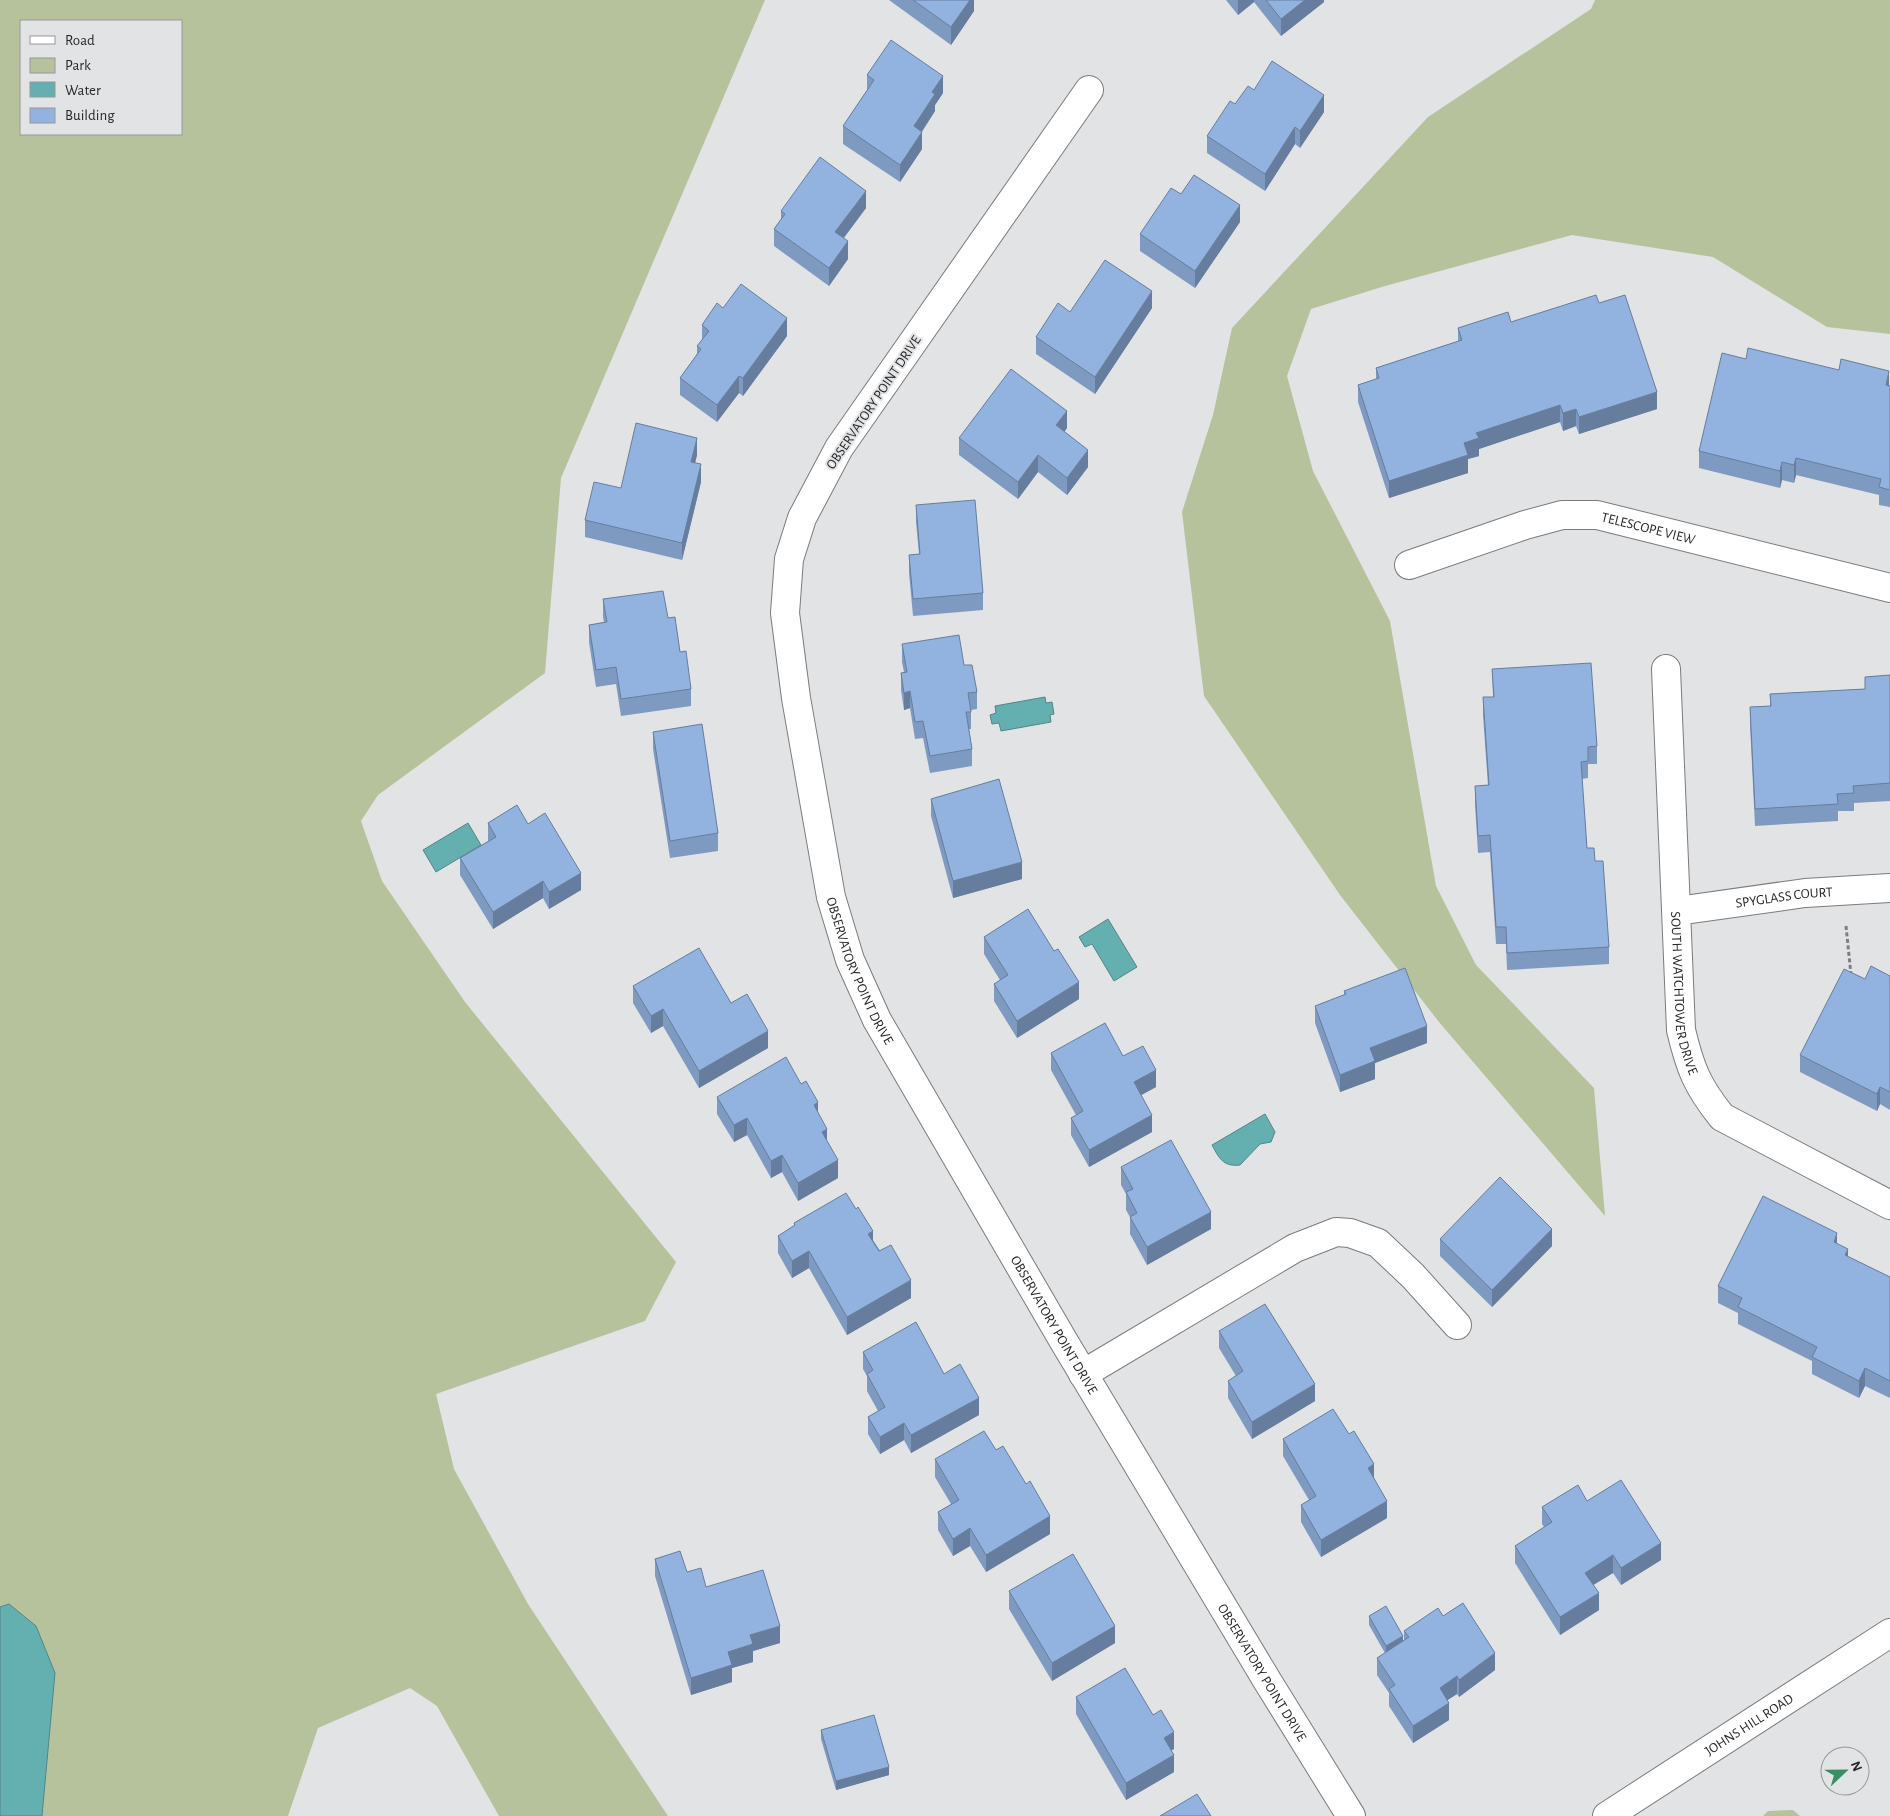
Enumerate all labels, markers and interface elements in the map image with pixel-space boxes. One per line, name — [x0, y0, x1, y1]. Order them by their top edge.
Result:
legend — [20, 20, 182, 135]
text: Road — [65, 33, 95, 48]
text: Park — [65, 58, 91, 73]
text: Water — [65, 83, 101, 98]
text: Building — [65, 108, 115, 123]
street label: OBSERVATORY POINT DRIVE — [824, 333, 924, 472]
street label: TELESCOPE VIEW — [1600, 510, 1697, 547]
street label: SPYGLASS COURT — [1735, 885, 1833, 911]
street label: OBSERVATORY POINT DRIVE — [823, 896, 896, 1047]
street label: SOUTH WATCHTOWER DRIVE — [1668, 911, 1700, 1077]
street label: OBSERVATORY POINT DRIVE — [1008, 1254, 1100, 1397]
street label: OBSERVATORY POINT DRIVE — [1215, 1602, 1309, 1744]
street label: JOHNS HILL ROAD — [1703, 1692, 1796, 1759]
north arrow — [1820, 1746, 1870, 1796]
text: N — [1848, 1759, 1864, 1774]

